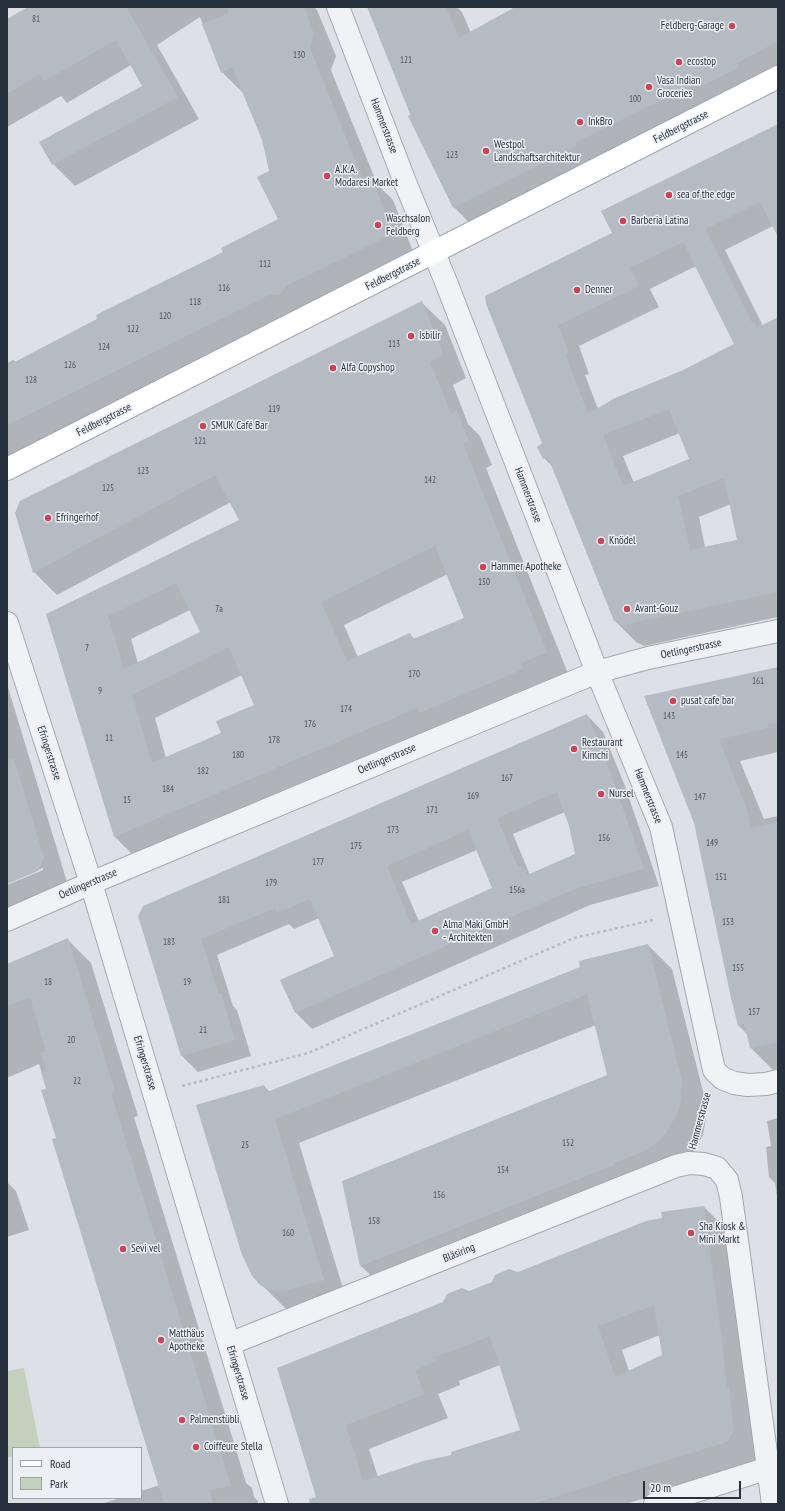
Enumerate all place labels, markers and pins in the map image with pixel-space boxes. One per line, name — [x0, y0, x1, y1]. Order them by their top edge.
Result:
place label: Feldberg-Garage — [661, 19, 724, 33]
marker: Feldberg-Garage — [727, 21, 737, 31]
place label: ecostop — [687, 55, 716, 69]
marker: ecostop — [674, 57, 684, 67]
place label: Vasa Indian Groceries — [657, 74, 700, 100]
marker: Vasa Indian Groceries — [644, 82, 654, 92]
place label: InkBro — [588, 115, 613, 129]
marker: InkBro — [575, 117, 585, 127]
place label: Westpol Landschaftsarchitektur — [494, 138, 580, 164]
marker: Westpol Landschaftsarchitektur — [481, 146, 491, 156]
place label: A.K.A. Modaresi Market — [335, 163, 398, 189]
marker: A.K.A. Modaresi Market — [322, 171, 332, 181]
place label: sea of the edge — [677, 188, 735, 202]
marker: sea of the edge — [664, 190, 674, 200]
place label: Waschsalon Feldberg — [386, 212, 430, 238]
place label: Barberia Latina — [631, 214, 688, 228]
marker: Barberia Latina — [618, 216, 628, 226]
marker: Waschsalon Feldberg — [373, 220, 383, 230]
place label: Denner — [585, 283, 613, 297]
marker: Denner — [572, 285, 582, 295]
place label: Isbilir — [419, 329, 440, 343]
marker: Isbilir — [406, 331, 416, 341]
place label: Alfa Copyshop — [341, 361, 395, 375]
marker: Alfa Copyshop — [328, 363, 338, 373]
place label: SMUK Café Bar — [211, 419, 268, 433]
marker: SMUK Café Bar — [198, 421, 208, 431]
place label: Efringerhof — [56, 511, 98, 525]
marker: Efringerhof — [43, 513, 53, 523]
place label: Knödel — [609, 534, 636, 548]
marker: Knödel — [596, 536, 606, 546]
place label: Hammer Apotheke — [491, 560, 561, 574]
marker: Hammer Apotheke — [478, 562, 488, 572]
place label: Avant-Gouz — [635, 602, 678, 616]
marker: Avant-Gouz — [622, 604, 632, 614]
place label: pusat cafe bar — [681, 694, 734, 708]
marker: pusat cafe bar — [668, 696, 678, 706]
place label: Restaurant Kimchi — [582, 736, 623, 762]
marker: Restaurant Kimchi — [569, 744, 579, 754]
place label: Nursel — [609, 787, 634, 801]
marker: Nursel — [596, 789, 606, 799]
place label: Alma Maki GmbH - Architekten — [443, 918, 508, 944]
marker: Alma Maki GmbH - Architekten — [430, 926, 440, 936]
place label: Sha Kiosk & Mini Markt — [699, 1220, 745, 1246]
marker: Sha Kiosk & Mini Markt — [686, 1228, 696, 1238]
place label: Sevi vel — [131, 1242, 160, 1256]
marker: Sevi vel — [118, 1244, 128, 1254]
place label: Matthäus Apotheke — [169, 1327, 205, 1353]
marker: Matthäus Apotheke — [156, 1335, 166, 1345]
place label: Palmenstübli — [190, 1413, 239, 1427]
marker: Palmenstübli — [177, 1415, 187, 1425]
place label: Coiffeure Stella — [204, 1440, 262, 1454]
marker: Coiffeure Stella — [191, 1442, 201, 1452]

